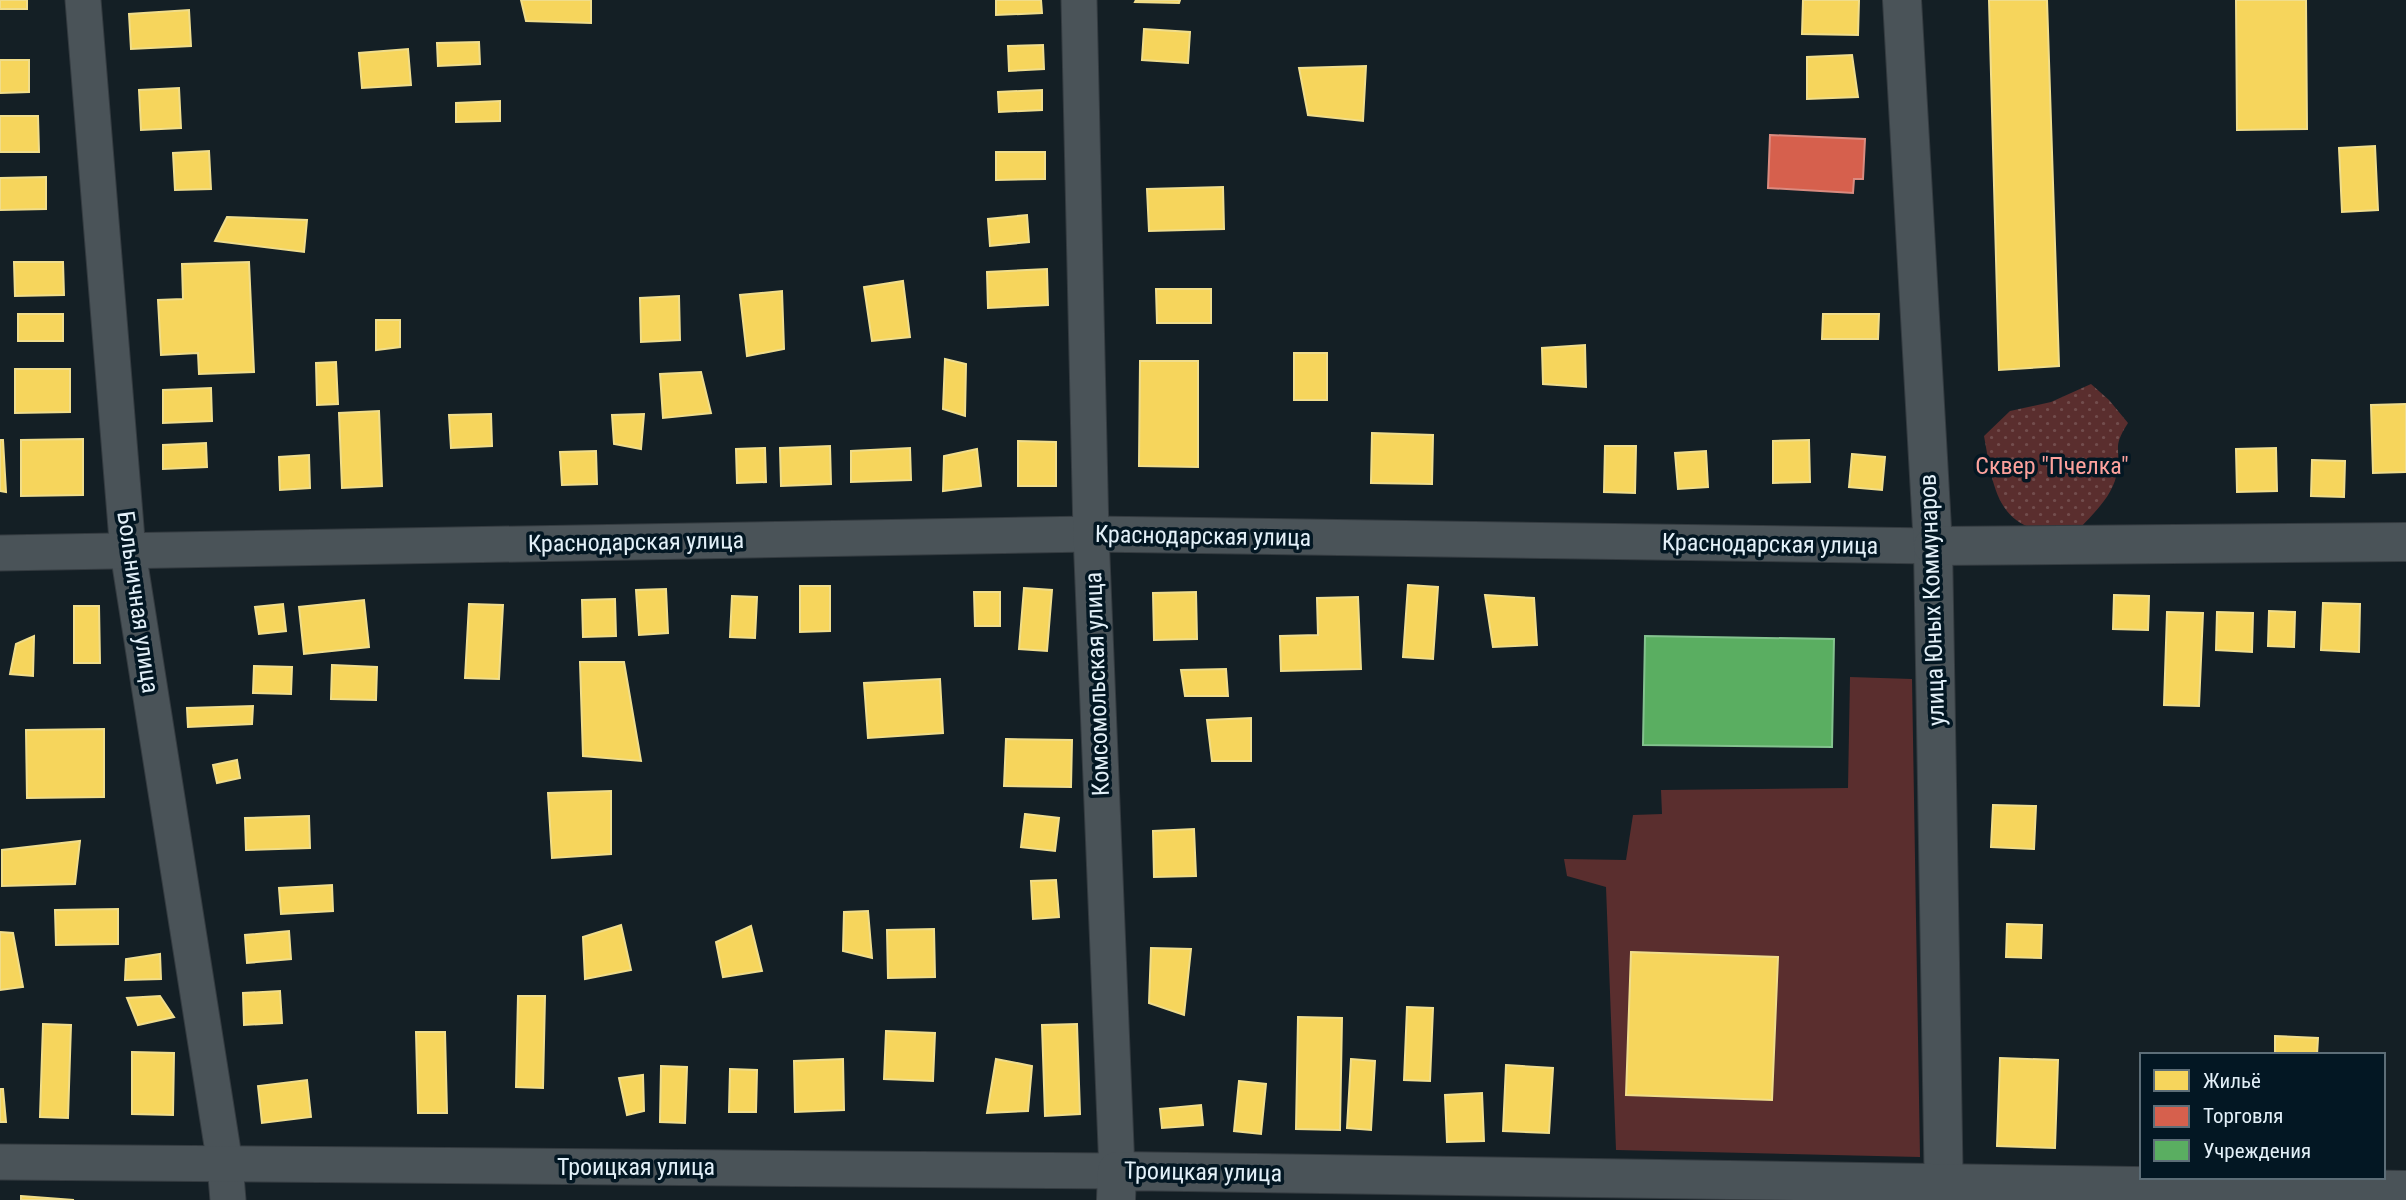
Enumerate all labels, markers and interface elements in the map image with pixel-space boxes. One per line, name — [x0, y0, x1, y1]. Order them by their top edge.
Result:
park label: Сквер "Пчелка" — [1975, 452, 2129, 480]
street label: улица Юных Коммунаров — [1914, 473, 1950, 727]
street label: Больничная улица — [111, 509, 165, 695]
street label: Краснодарская улица — [1095, 520, 1311, 552]
street label: Краснодарская улица — [528, 526, 744, 558]
street label: Краснодарская улица — [1662, 528, 1878, 560]
street label: Комсомольская улица — [1079, 571, 1115, 797]
legend — [2140, 1053, 2385, 1179]
text: Жильё — [2203, 1069, 2261, 1093]
text: Торговля — [2203, 1104, 2283, 1128]
text: Учреждения — [2203, 1139, 2311, 1163]
street label: Троицкая улица — [557, 1153, 715, 1181]
street label: Троицкая улица — [1124, 1157, 1282, 1187]

